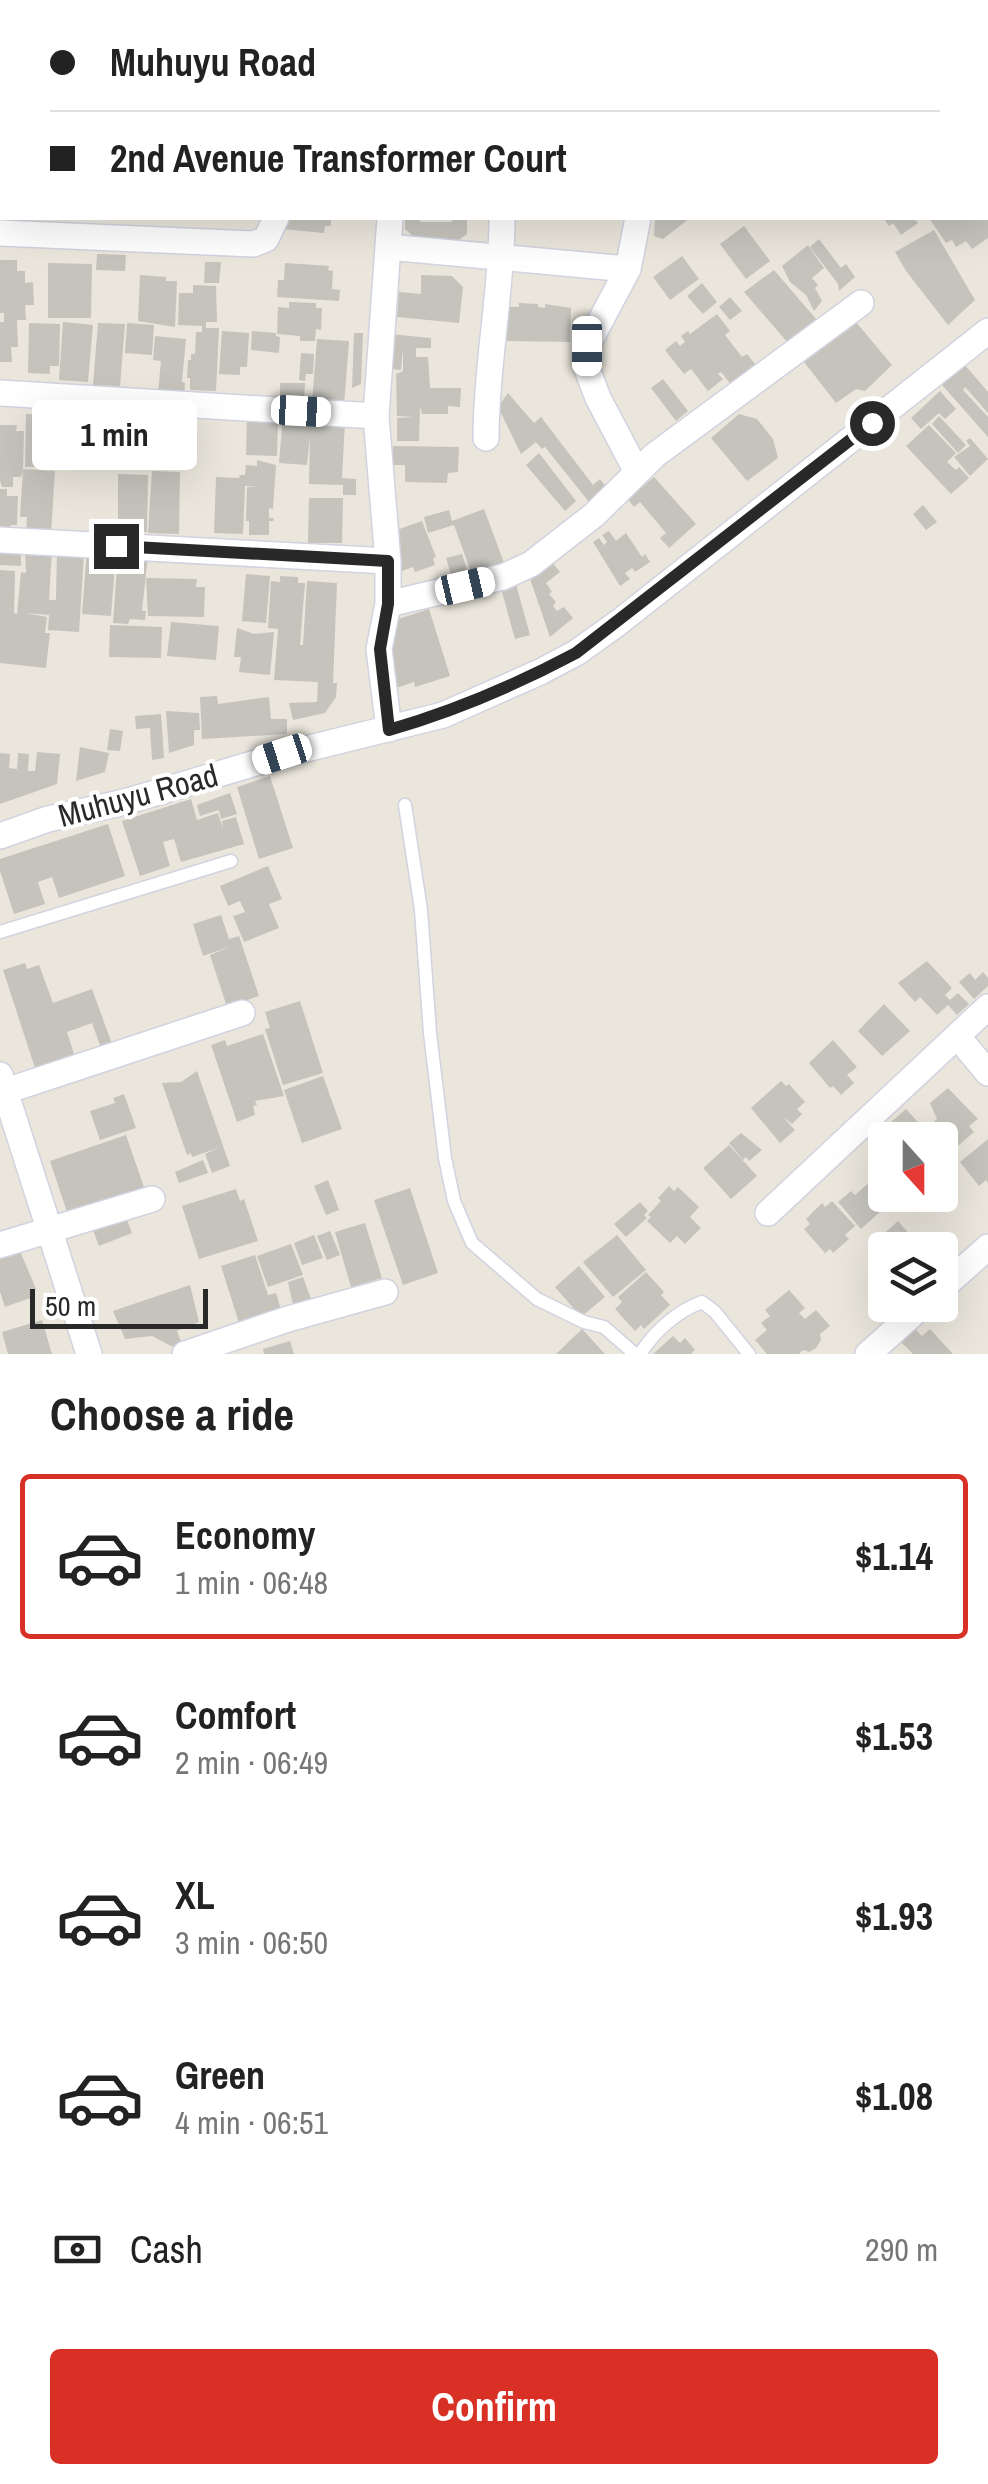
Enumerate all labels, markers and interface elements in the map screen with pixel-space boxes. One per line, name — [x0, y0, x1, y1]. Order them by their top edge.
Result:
text: Muhuyu Road — [110, 37, 316, 88]
text: 2nd Avenue Transformer Court — [110, 133, 567, 184]
car — [572, 316, 602, 376]
car — [270, 394, 332, 428]
callout: 1 min — [34, 401, 198, 471]
route start — [850, 401, 895, 446]
text: 1 min — [80, 413, 149, 456]
route end — [94, 524, 139, 569]
car — [432, 565, 498, 607]
car — [249, 730, 315, 778]
street label: Muhuyu Road — [54, 753, 222, 837]
north arrow — [868, 1122, 958, 1212]
map controls — [868, 1122, 958, 1322]
button: layers — [868, 1232, 958, 1322]
scale bar — [30, 1284, 208, 1328]
text: 50 m — [45, 1287, 96, 1325]
text: Choose a ride — [50, 1383, 294, 1444]
text: Economy — [175, 1510, 315, 1561]
icon: car — [55, 1512, 145, 1602]
text: $1.14 — [855, 1531, 933, 1582]
text: 1 min · 06:48 — [175, 1561, 328, 1604]
text: Comfort — [175, 1690, 296, 1741]
icon: car — [55, 1692, 145, 1782]
text: $1.53 — [855, 1711, 933, 1762]
text: 2 min · 06:49 — [175, 1741, 328, 1784]
text: XL — [175, 1870, 215, 1921]
icon: car — [55, 1872, 145, 1962]
text: $1.93 — [855, 1891, 933, 1942]
text: 3 min · 06:50 — [175, 1921, 328, 1964]
text: Green — [175, 2050, 265, 2101]
icon: car — [55, 2052, 145, 2142]
text: $1.08 — [855, 2071, 933, 2122]
text: 4 min · 06:51 — [175, 2101, 328, 2144]
icon: cash — [50, 2222, 105, 2277]
text: Cash — [130, 2224, 203, 2275]
text: 290 m — [865, 2228, 938, 2271]
button: Confirm — [50, 2349, 938, 2464]

